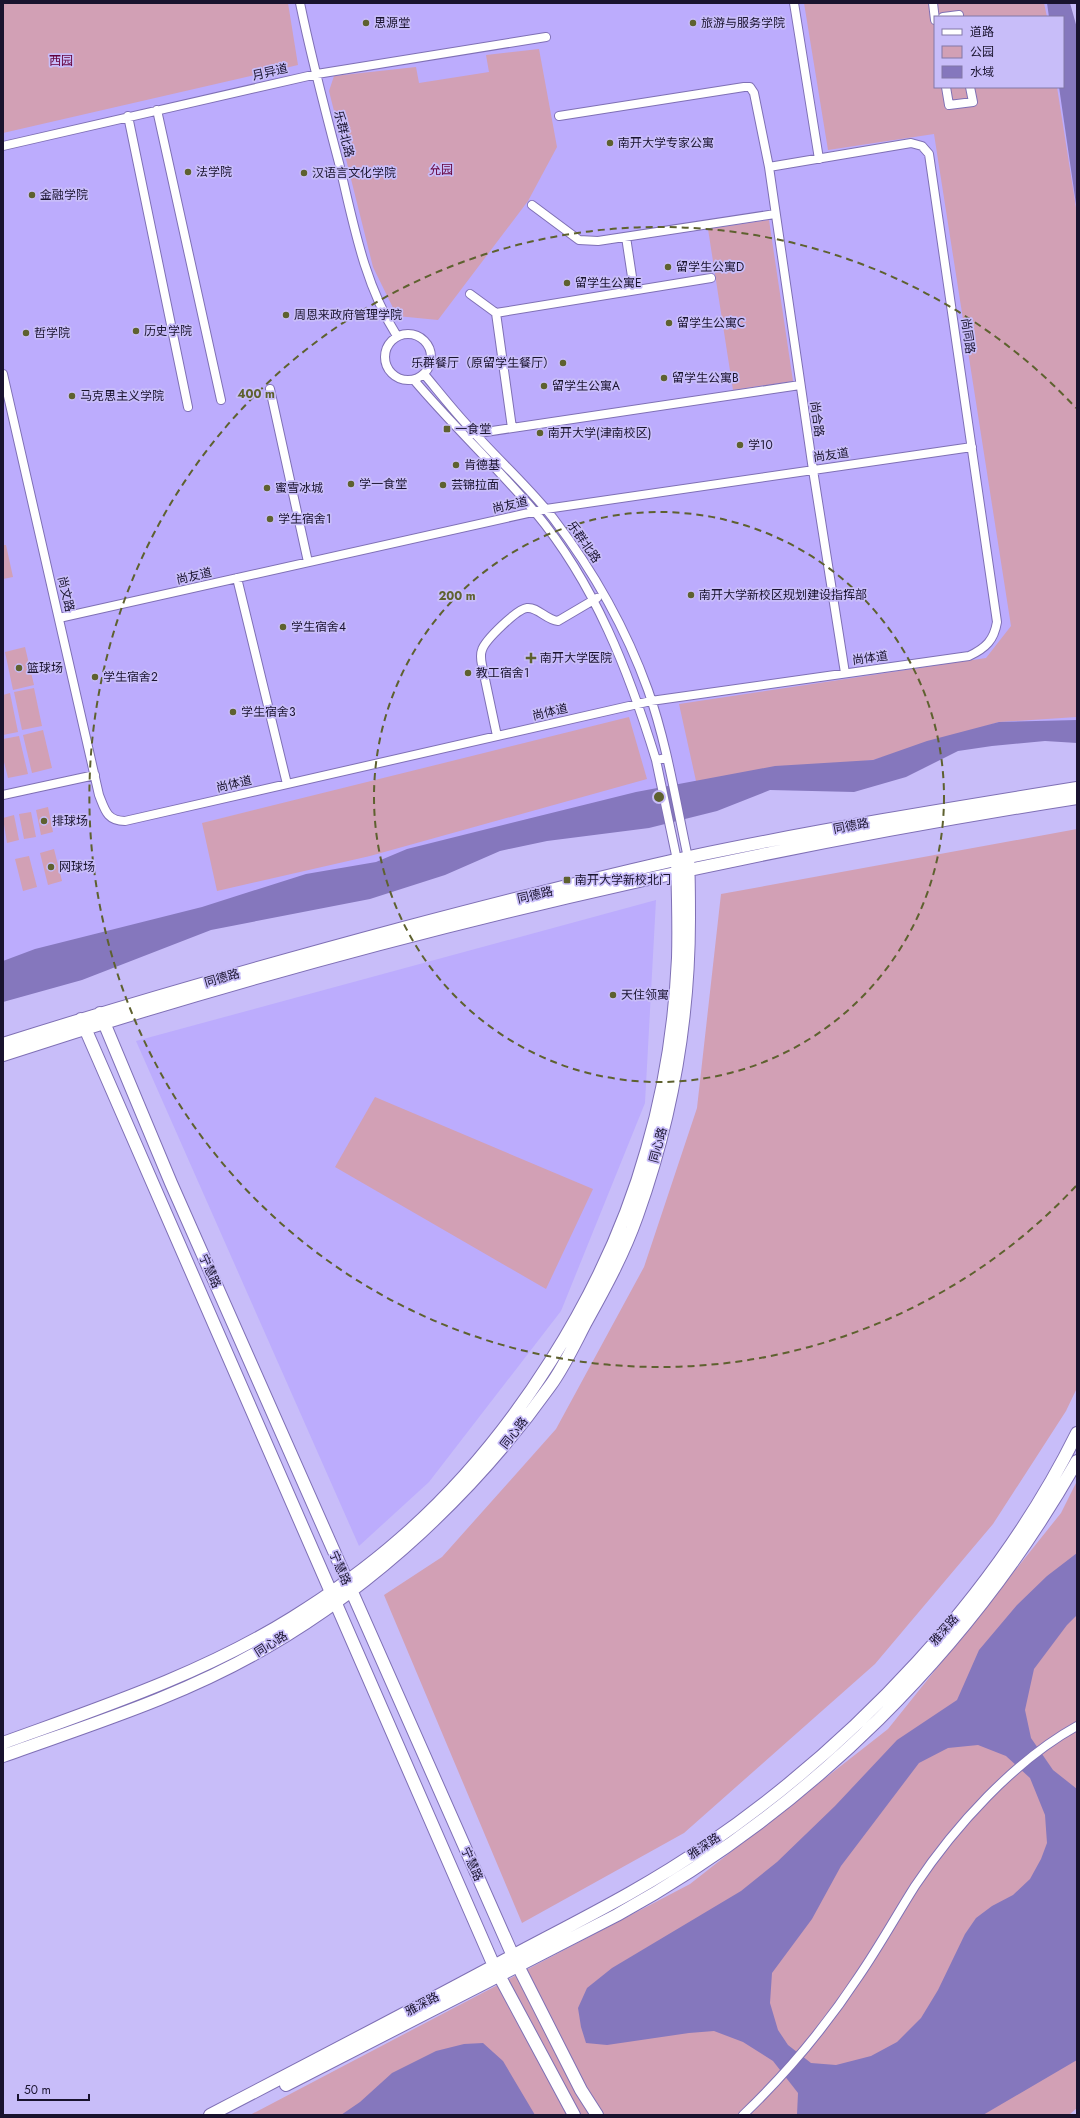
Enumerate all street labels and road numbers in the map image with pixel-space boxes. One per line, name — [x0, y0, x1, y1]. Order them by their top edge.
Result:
street label: 月异道 — [250, 59, 290, 85]
street label: 乐群北路 — [329, 109, 359, 159]
street label: 尚同路 — [957, 317, 979, 355]
street label: 尚合路 — [806, 400, 828, 438]
street label: 尚友道 — [812, 444, 850, 466]
street label: 尚友道 — [490, 492, 530, 518]
street label: 乐群北路 — [563, 517, 605, 567]
street label: 尚友道 — [174, 563, 214, 589]
street label: 尚文路 — [53, 574, 79, 614]
street label: 尚体道 — [851, 647, 889, 669]
street label: 尚体道 — [530, 699, 570, 725]
street label: 尚体道 — [214, 771, 254, 797]
street label: 同德路 — [832, 814, 870, 838]
street label: 同德路 — [515, 882, 555, 908]
street label: 同德路 — [202, 964, 242, 992]
street label: 同心路 — [645, 1125, 671, 1165]
street label: 宁慧路 — [194, 1251, 226, 1291]
street label: 同心路 — [496, 1413, 532, 1453]
street label: 宁慧路 — [325, 1548, 355, 1588]
street label: 雅深路 — [925, 1611, 963, 1649]
street label: 同心路 — [251, 1627, 291, 1661]
street label: 雅深路 — [684, 1828, 724, 1864]
street label: 宁慧路 — [456, 1844, 488, 1884]
street label: 雅深路 — [402, 1988, 442, 2020]

